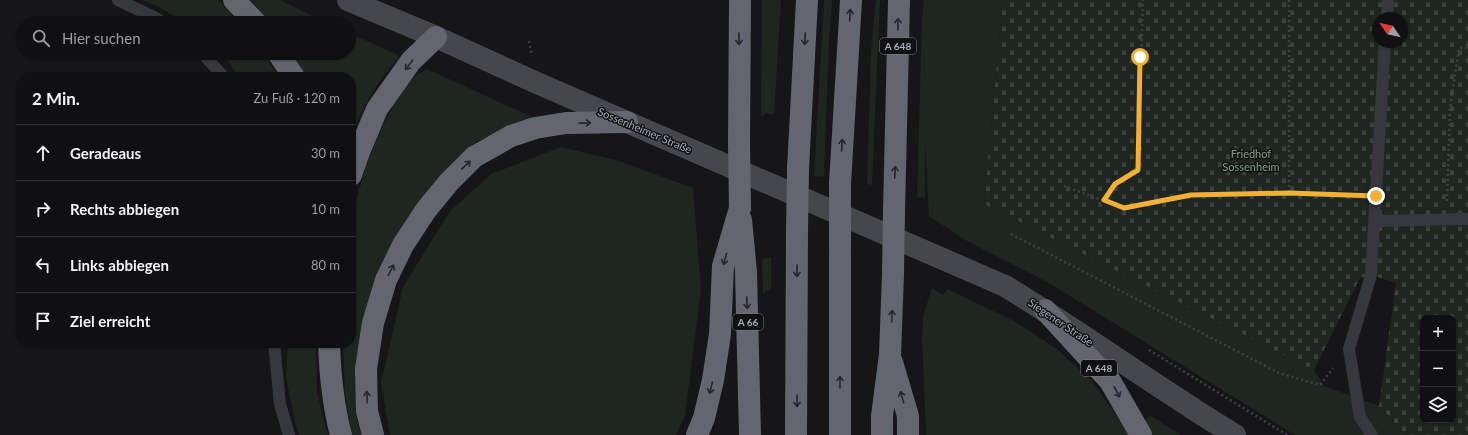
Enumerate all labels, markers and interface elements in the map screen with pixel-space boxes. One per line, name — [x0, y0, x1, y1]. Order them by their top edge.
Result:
one-way arrow — [847, 9, 854, 22]
north arrow — [1372, 12, 1408, 48]
search box — [16, 16, 356, 60]
one-way arrow — [894, 18, 902, 31]
icon: search — [30, 27, 52, 49]
text: Hier suchen — [62, 29, 141, 47]
one-way arrow — [735, 32, 743, 45]
one-way arrow — [801, 32, 809, 45]
road number: A 648 — [880, 38, 916, 54]
route start — [1131, 48, 1149, 66]
one-way arrow — [405, 59, 413, 70]
text: 2 Min. — [32, 88, 80, 109]
text: Zu Fuß · 120 m — [254, 90, 340, 106]
street label: Sossenheimer Straße — [596, 104, 694, 156]
one-way arrow — [578, 119, 591, 127]
one-way arrow — [839, 139, 846, 152]
icon: ahead — [32, 142, 54, 164]
text: Geradeaus — [70, 144, 141, 162]
text: 30 m — [311, 145, 340, 161]
park label: Friedhof Sossenheim — [1222, 147, 1280, 173]
one-way arrow — [461, 161, 471, 170]
one-way arrow — [892, 166, 899, 179]
route end — [1367, 187, 1385, 205]
icon: right — [32, 198, 54, 220]
text: Rechts abbiegen — [70, 200, 179, 218]
text: 10 m — [311, 201, 340, 217]
one-way arrow — [721, 253, 728, 266]
icon: left — [32, 254, 54, 276]
text: Links abbiegen — [70, 256, 169, 274]
text: 80 m — [311, 257, 340, 273]
one-way arrow — [387, 264, 395, 276]
one-way arrow — [793, 264, 801, 277]
street label: Siegener Straße — [1026, 295, 1096, 349]
one-way arrow — [743, 296, 751, 309]
icon: arrive — [32, 310, 54, 332]
one-way arrow — [888, 310, 895, 323]
text: Ziel erreicht — [70, 312, 150, 330]
road number: A 66 — [733, 314, 763, 330]
map controls — [1420, 315, 1456, 423]
button: + — [1420, 315, 1456, 351]
button: − — [1420, 351, 1456, 387]
road number: A 648 — [1081, 360, 1117, 376]
one-way arrow — [836, 376, 844, 389]
one-way arrow — [706, 381, 714, 394]
one-way arrow — [1113, 386, 1121, 398]
button: layers — [1420, 387, 1456, 423]
one-way arrow — [898, 390, 905, 403]
one-way arrow — [363, 391, 371, 404]
one-way arrow — [793, 394, 801, 407]

